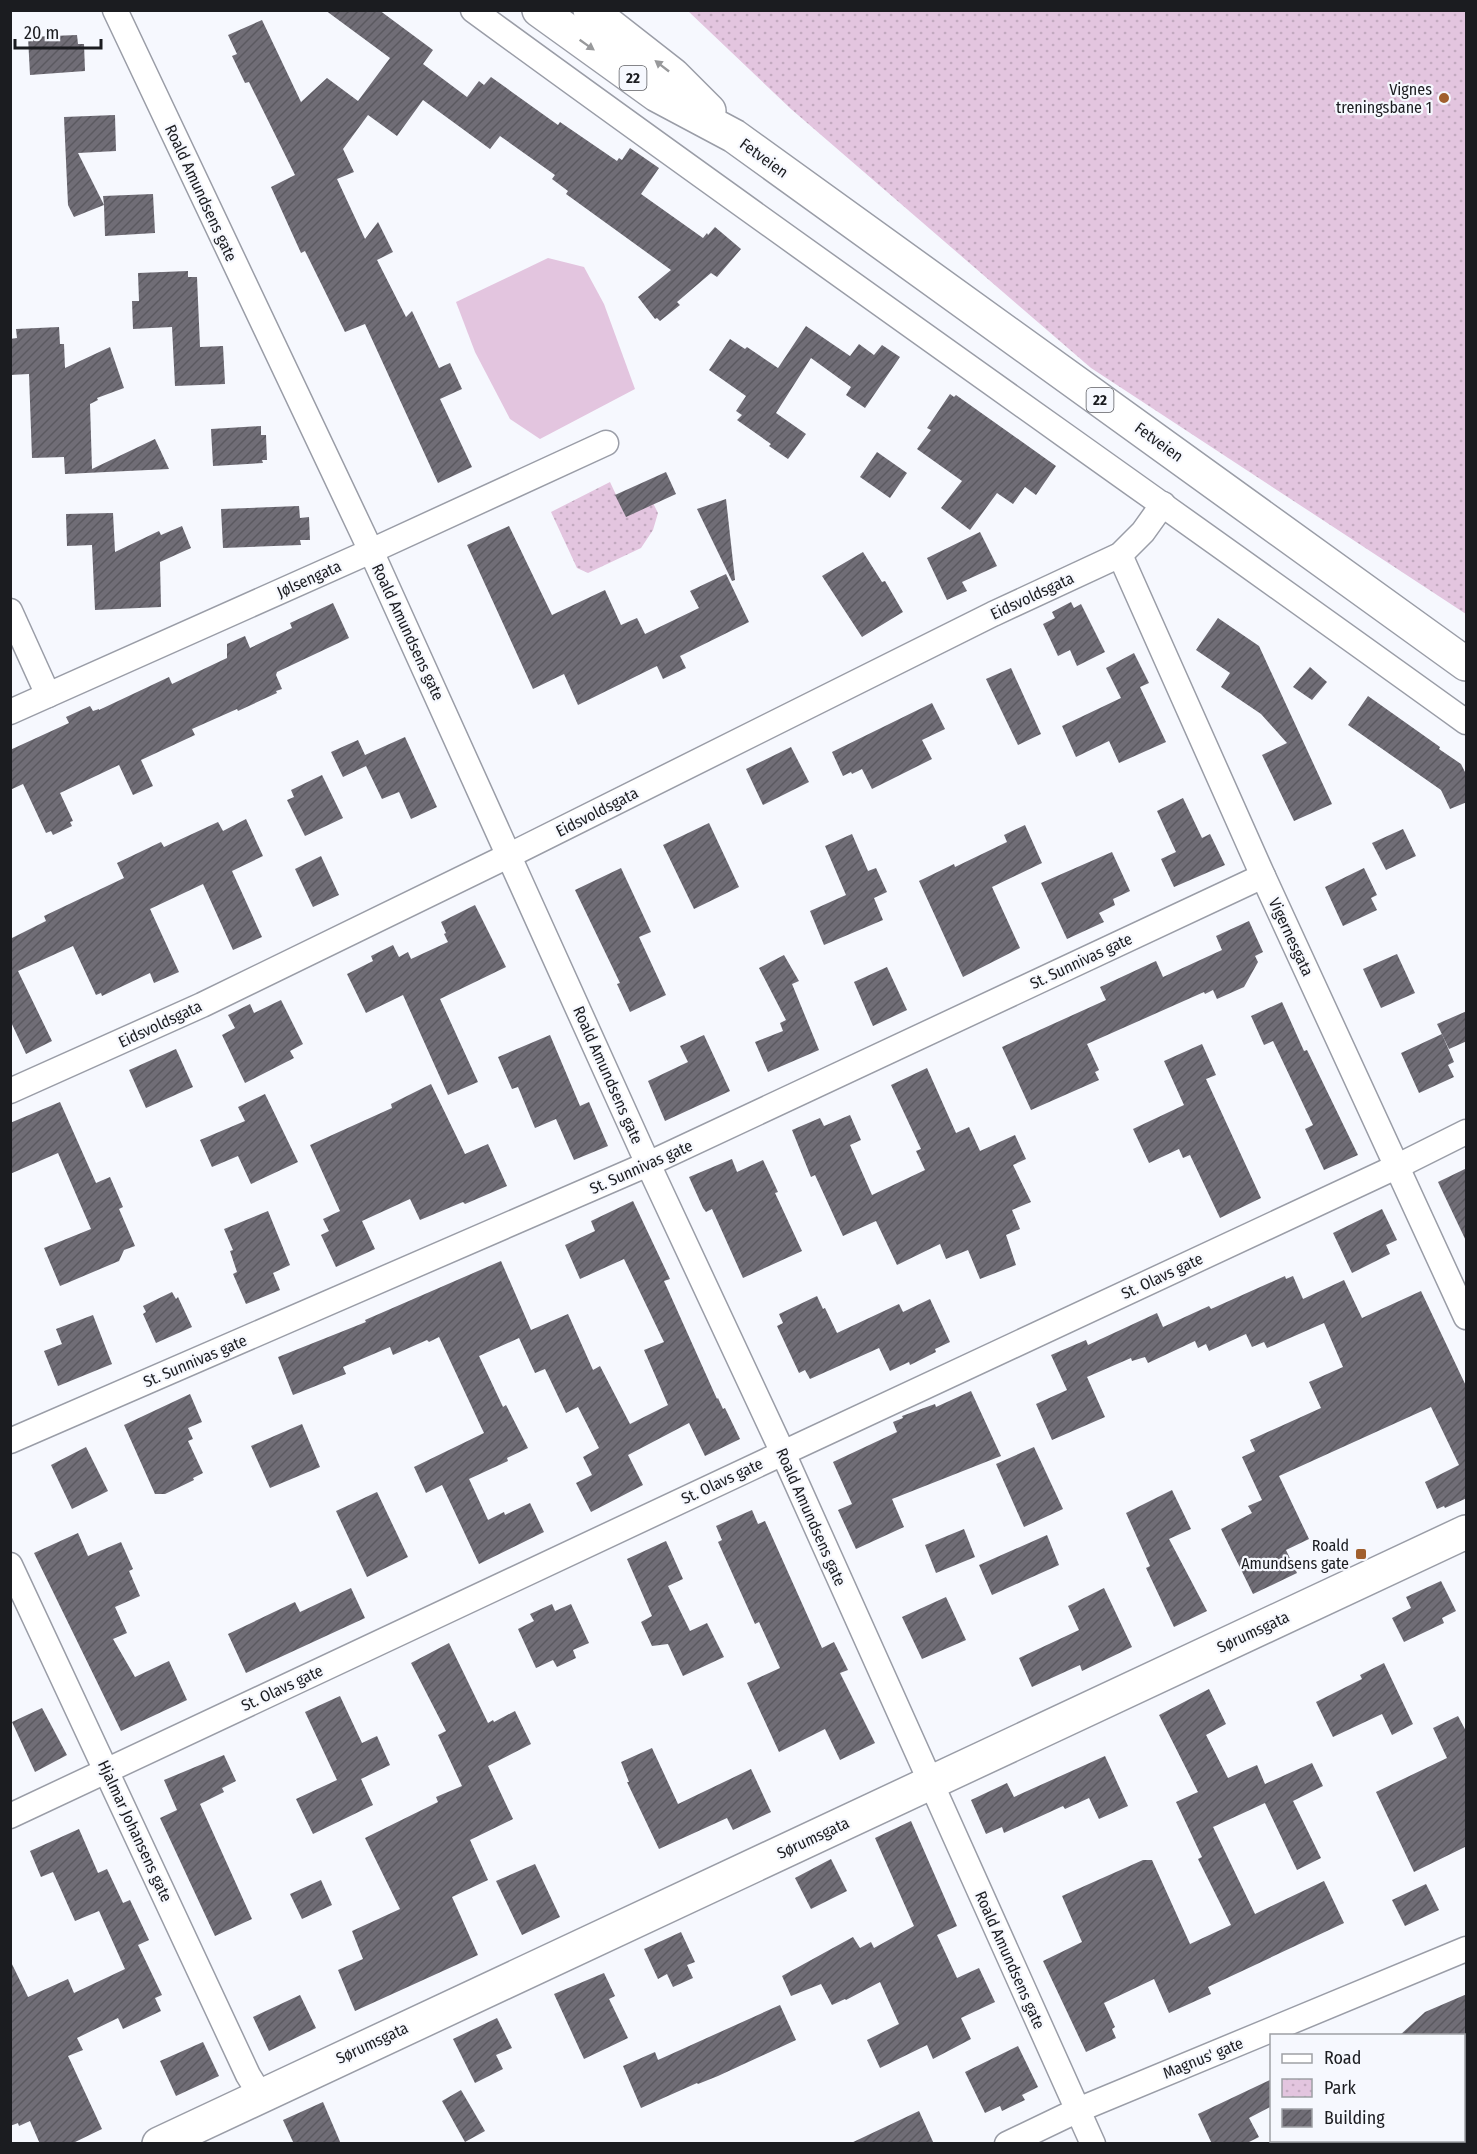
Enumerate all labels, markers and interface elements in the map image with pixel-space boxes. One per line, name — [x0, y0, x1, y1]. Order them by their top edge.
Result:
scale bar — [15, 12, 100, 50]
text: 20 m — [24, 22, 59, 44]
one-way arrow — [578, 39, 594, 51]
one-way arrow — [654, 60, 670, 73]
road number: 22 — [620, 66, 646, 90]
place label: Vignes treningsbane 1 — [1336, 80, 1432, 117]
marker: Vignes treningsbane 1 — [1437, 91, 1451, 105]
street label: Roald Amundsens gate — [161, 122, 241, 264]
street label: Fetveien — [736, 134, 792, 182]
road number: 22 — [1086, 388, 1114, 412]
street label: Fetveien — [1131, 418, 1187, 466]
street label: Jølsengata — [274, 556, 344, 602]
street label: Roald Amundsens gate — [368, 561, 448, 703]
street label: Eidsvoldsgata — [987, 568, 1077, 624]
street label: Eidsvoldsgata — [553, 783, 641, 841]
street label: Vigernesgata — [1265, 895, 1317, 979]
street label: St. Sunnivas gate — [1027, 929, 1135, 993]
street label: Eidsvoldsgata — [115, 996, 205, 1052]
street label: Roald Amundsens gate — [569, 1003, 647, 1147]
street label: St. Sunnivas gate — [587, 1136, 696, 1198]
street label: St. Olavs gate — [1118, 1249, 1206, 1303]
street label: St. Sunnivas gate — [140, 1331, 250, 1391]
street label: Roald Amundsens gate — [772, 1445, 850, 1589]
street label: St. Olavs gate — [678, 1454, 766, 1508]
place label: Roald Amundsens gate — [1241, 1536, 1349, 1573]
marker: Roald Amundsens gate — [1354, 1547, 1368, 1561]
street label: Sørumsgata — [1214, 1607, 1292, 1657]
street label: St. Olavs gate — [238, 1661, 326, 1715]
street label: Hjalmar Johansens gate — [94, 1757, 176, 1905]
street label: Sørumsgata — [774, 1813, 852, 1863]
street label: Roald Amundsens gate — [971, 1888, 1049, 2032]
street label: Sørumsgata — [333, 2018, 411, 2068]
street label: Magnus' gate — [1160, 2033, 1246, 2083]
legend — [1270, 2034, 1465, 2142]
text: Road — [1324, 2047, 1361, 2069]
text: Park — [1324, 2077, 1357, 2099]
text: Building — [1324, 2107, 1385, 2129]

